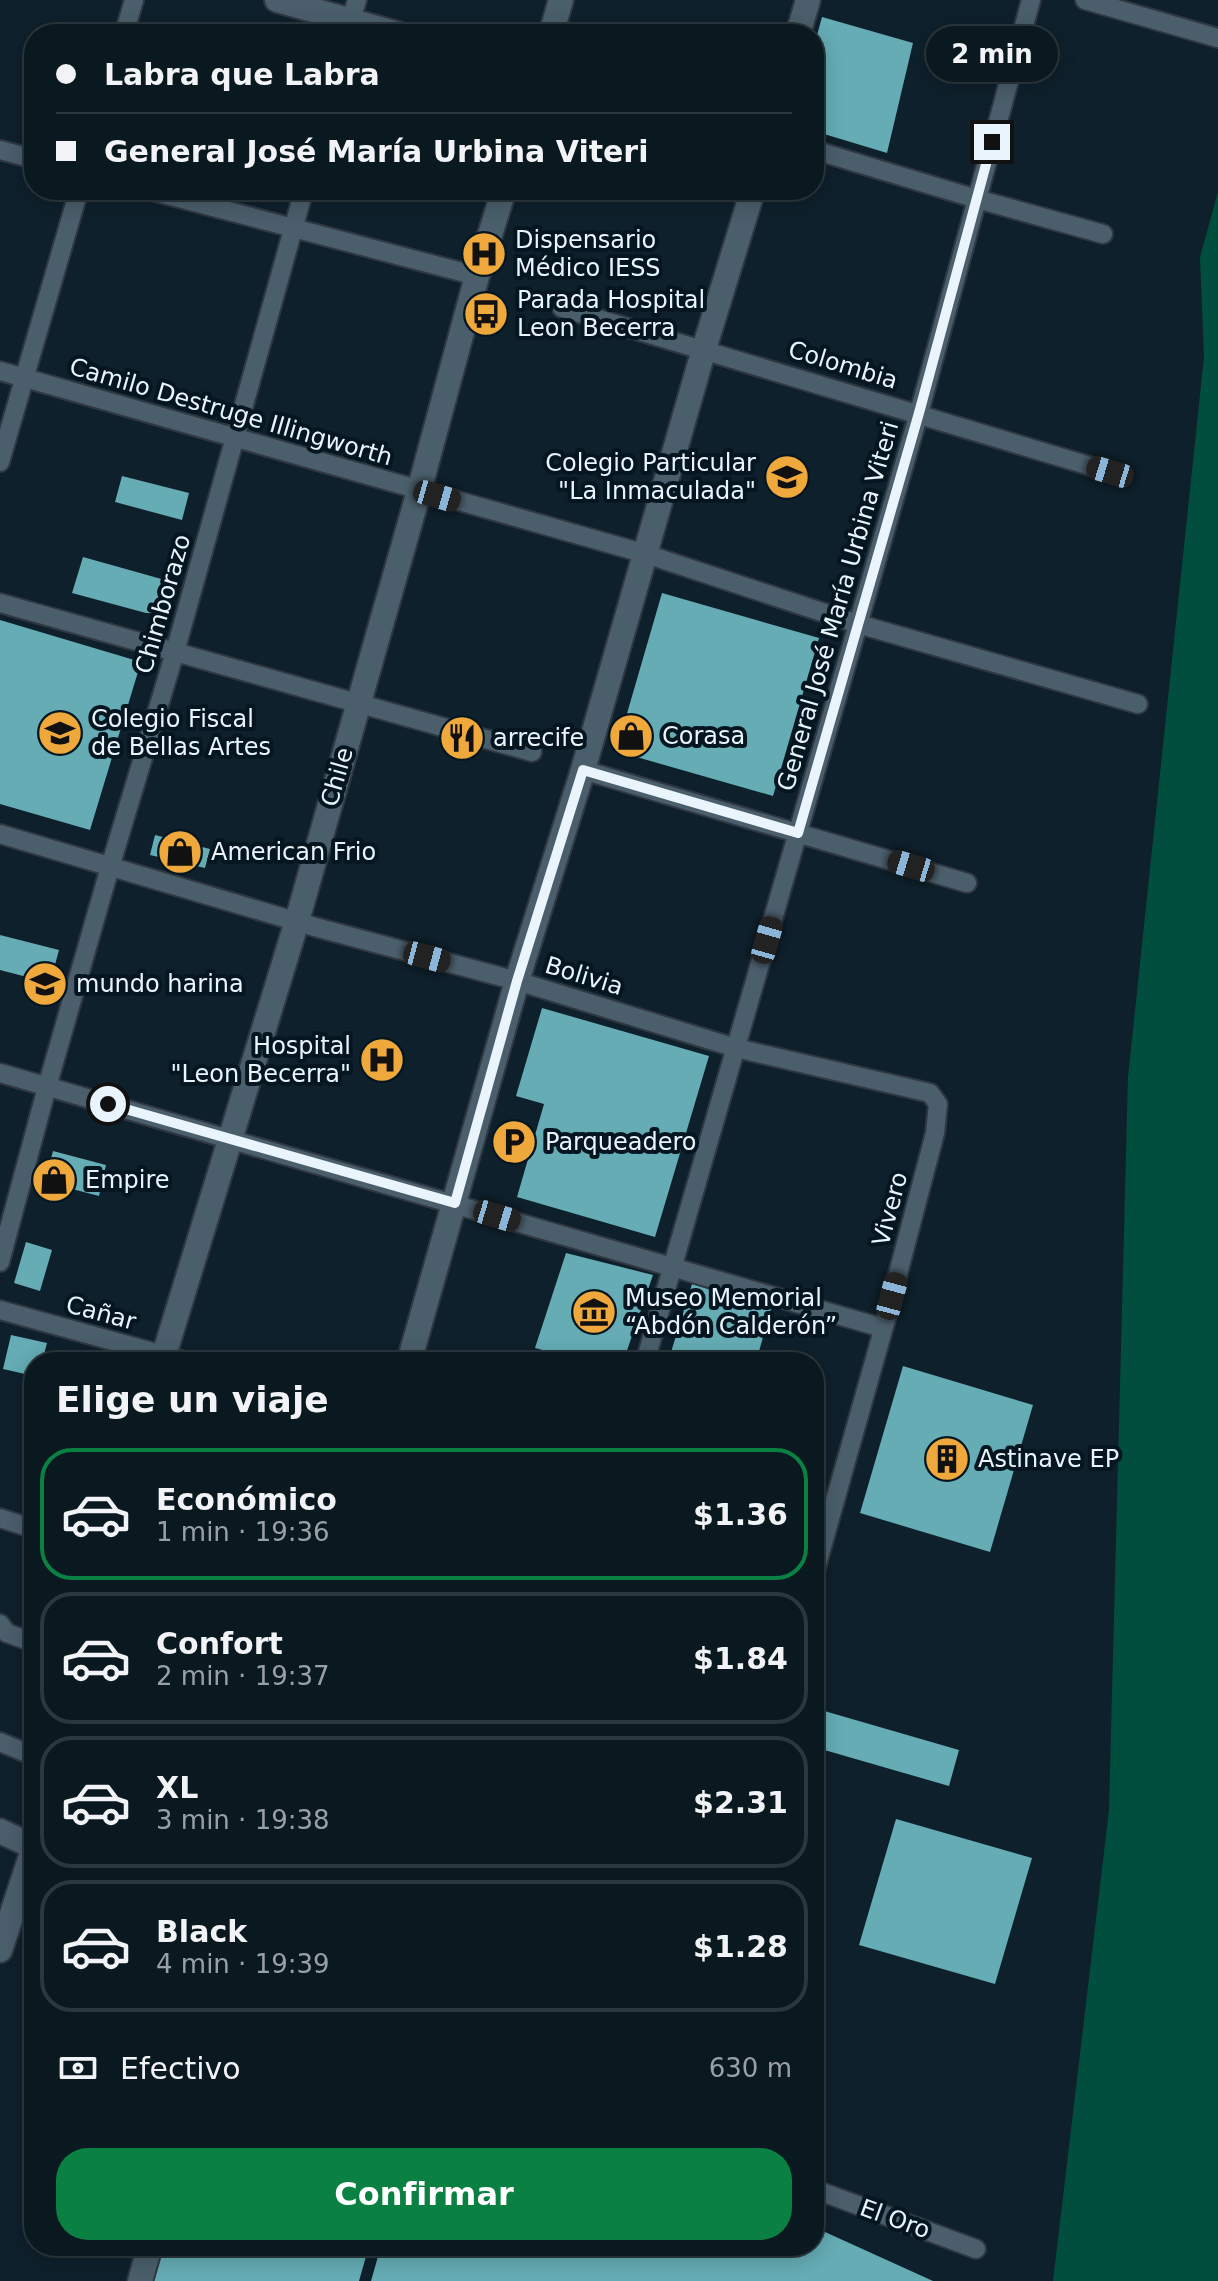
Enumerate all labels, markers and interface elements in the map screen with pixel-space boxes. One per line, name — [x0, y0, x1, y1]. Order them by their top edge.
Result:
callout: 2 min — [926, 26, 1058, 82]
text: 2 min — [951, 39, 1033, 69]
text: Labra que Labra — [104, 57, 380, 92]
route end — [974, 124, 1010, 160]
text: General José María Urbina Viteri — [104, 134, 648, 169]
place label: Dispensario Médico IESS — [515, 226, 661, 282]
hospital icon: Dispensario Médico IESS — [460, 230, 508, 278]
place label: Parada Hospital Leon Becerra — [517, 286, 705, 342]
bus stop icon: Parada Hospital Leon Becerra — [462, 290, 510, 338]
street label: Colombia — [785, 335, 901, 395]
street label: Camilo Destruge Illingworth — [66, 352, 396, 472]
street label: General José María Urbina Viteri — [772, 418, 904, 794]
place label: Colegio Particular "La Inmaculada" — [545, 449, 756, 505]
school or university icon: Colegio Particular "La Inmaculada" — [763, 453, 811, 501]
car — [1084, 454, 1136, 490]
car — [411, 478, 463, 514]
street label: Chimborazo — [130, 531, 196, 677]
place label: Colegio Fiscal de Bellas Artes — [91, 705, 271, 761]
school or university icon: Colegio Fiscal de Bellas Artes — [36, 709, 84, 757]
shop icon: Corasa — [607, 712, 655, 760]
restaurant icon: arrecife — [438, 714, 486, 762]
place label: Corasa — [662, 722, 745, 750]
place label: arrecife — [493, 724, 584, 752]
street label: Chile — [315, 744, 359, 810]
shop icon: American Frio — [156, 828, 204, 876]
place label: American Frio — [211, 838, 376, 866]
car — [885, 848, 937, 884]
car — [749, 914, 785, 966]
car — [401, 939, 453, 975]
street label: Bolivia — [542, 951, 626, 1001]
school or university icon: mundo harina — [21, 960, 69, 1008]
place label: mundo harina — [76, 970, 244, 998]
place label: Hospital "Leon Becerra" — [170, 1032, 351, 1088]
hospital icon: Hospital "Leon Becerra" — [358, 1036, 406, 1084]
route start — [90, 1086, 126, 1122]
parking icon: Parqueadero — [490, 1118, 538, 1166]
place label: Parqueadero — [545, 1128, 697, 1156]
shop icon: Empire — [30, 1156, 78, 1204]
place label: Empire — [85, 1166, 170, 1194]
street label: Vivero — [867, 1169, 913, 1249]
car — [471, 1198, 523, 1234]
car — [874, 1270, 910, 1322]
place label: Museo Memorial “Abdón Calderón” — [625, 1284, 837, 1340]
museum icon: Museo Memorial “Abdón Calderón” — [570, 1288, 618, 1336]
street label: Cañar — [63, 1290, 139, 1336]
text: Elige un viaje — [56, 1379, 329, 1420]
building icon: Astinave EP — [923, 1435, 971, 1483]
place label: Astinave EP — [978, 1445, 1119, 1473]
icon: car — [60, 1478, 132, 1550]
text: Económico — [156, 1482, 337, 1517]
text: $1.36 — [693, 1497, 788, 1532]
text: 1 min · 19:36 — [156, 1517, 330, 1547]
icon: car — [60, 1622, 132, 1694]
text: Confort — [156, 1626, 283, 1661]
text: $1.84 — [693, 1641, 788, 1676]
text: 2 min · 19:37 — [156, 1661, 330, 1691]
icon: car — [60, 1766, 132, 1838]
text: XL — [156, 1770, 198, 1805]
text: $2.31 — [693, 1785, 788, 1820]
text: 3 min · 19:38 — [156, 1805, 330, 1835]
icon: car — [60, 1910, 132, 1982]
text: Black — [156, 1914, 247, 1949]
text: $1.28 — [693, 1929, 788, 1964]
text: 4 min · 19:39 — [156, 1949, 330, 1979]
icon: cash — [56, 2046, 100, 2090]
text: Efectivo — [120, 2051, 241, 2086]
text: 630 m — [709, 2053, 792, 2083]
button: Confirmar — [56, 2148, 792, 2240]
street label: El Oro — [856, 2193, 934, 2245]

